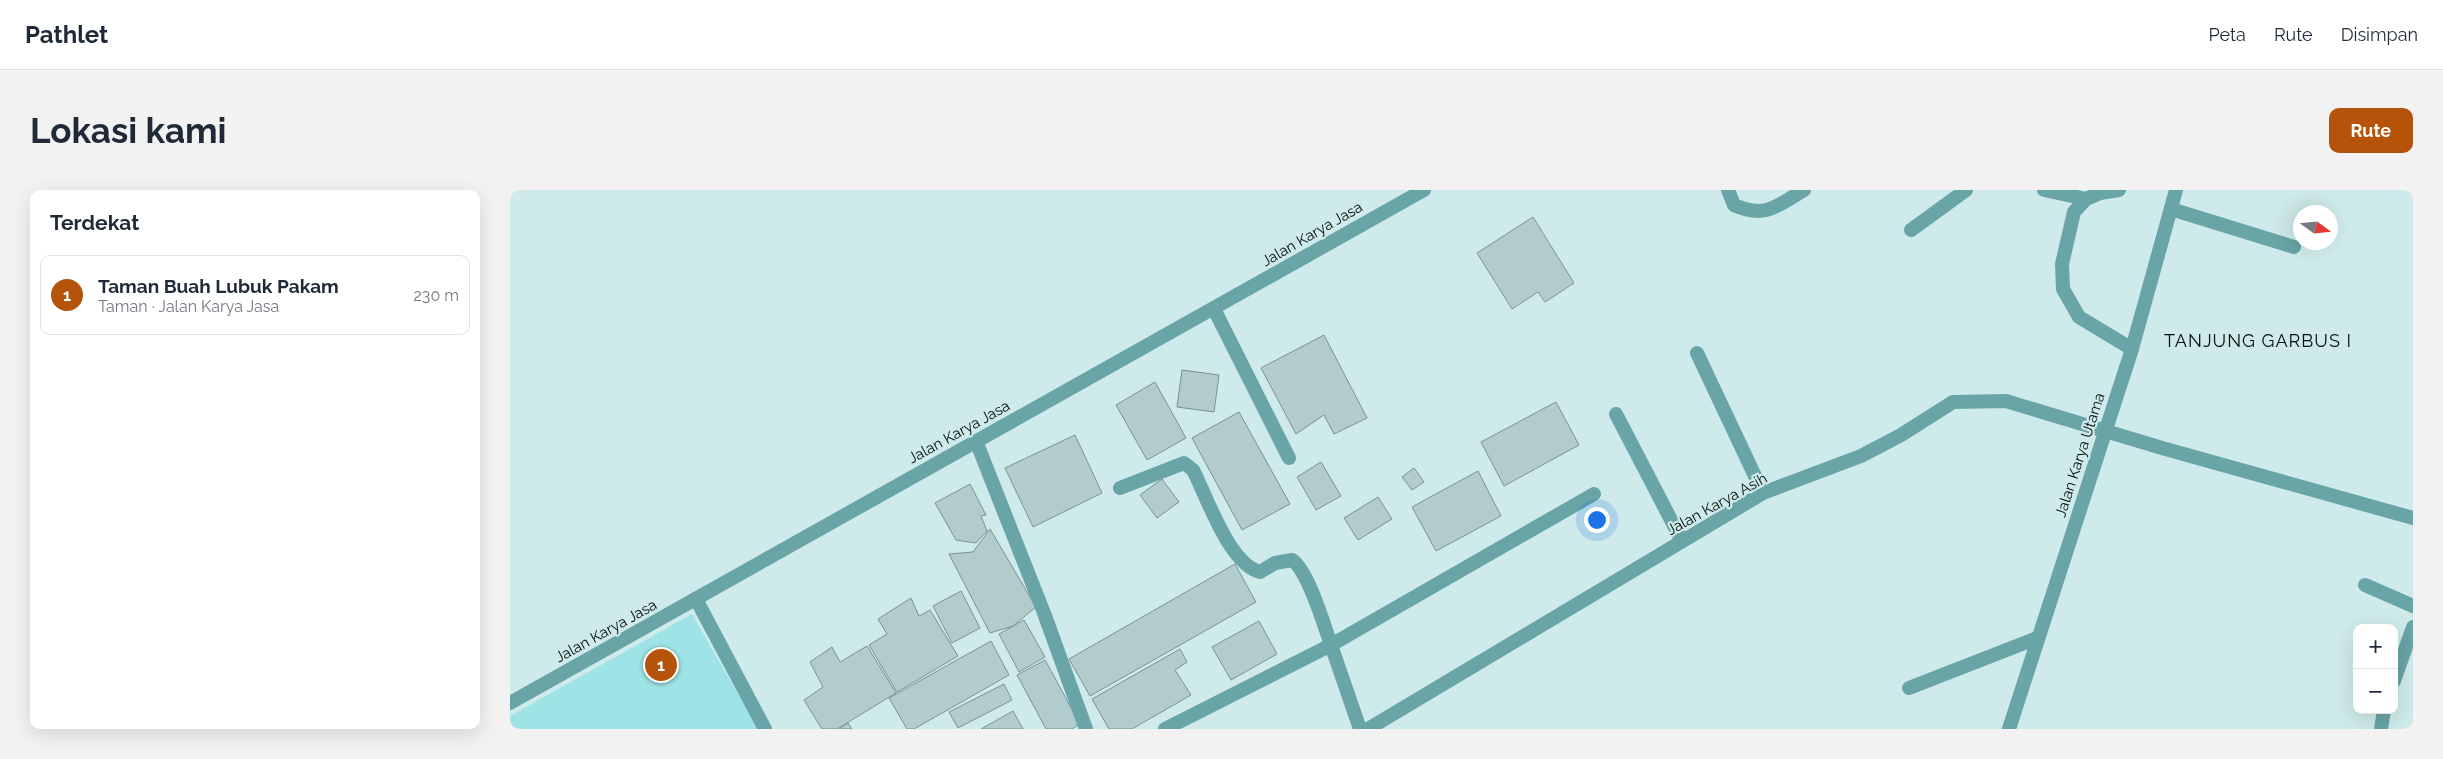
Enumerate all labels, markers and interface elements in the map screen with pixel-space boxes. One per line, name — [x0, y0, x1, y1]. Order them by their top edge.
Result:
text: Pathlet — [25, 20, 108, 49]
text: Peta — [2209, 24, 2246, 45]
text: Rute — [2274, 24, 2313, 45]
text: Disimpan — [2341, 24, 2418, 45]
button: Rute — [2329, 108, 2413, 153]
text: Lokasi kami — [30, 110, 227, 151]
street label: Jalan Karya Jasa — [1258, 198, 1366, 270]
north arrow — [2293, 205, 2338, 250]
text: Terdekat — [50, 210, 139, 235]
text: Taman Buah Lubuk Pakam — [98, 275, 339, 297]
text: 1 — [63, 286, 71, 305]
text: 230 m — [414, 286, 459, 305]
text: Taman · Jalan Karya Jasa — [98, 297, 279, 316]
district label: TANJUNG GARBUS I — [2164, 330, 2352, 351]
street label: Jalan Karya Utama — [2051, 391, 2109, 519]
street label: Jalan Karya Jasa — [905, 397, 1013, 467]
street label: Jalan Karya Asih — [1664, 469, 1770, 539]
your location — [1584, 507, 1610, 533]
street label: Jalan Karya Jasa — [552, 596, 660, 666]
map controls — [2353, 624, 2398, 714]
button: + — [2353, 624, 2398, 669]
pin: 1 — [645, 646, 677, 684]
button: − — [2353, 669, 2398, 714]

